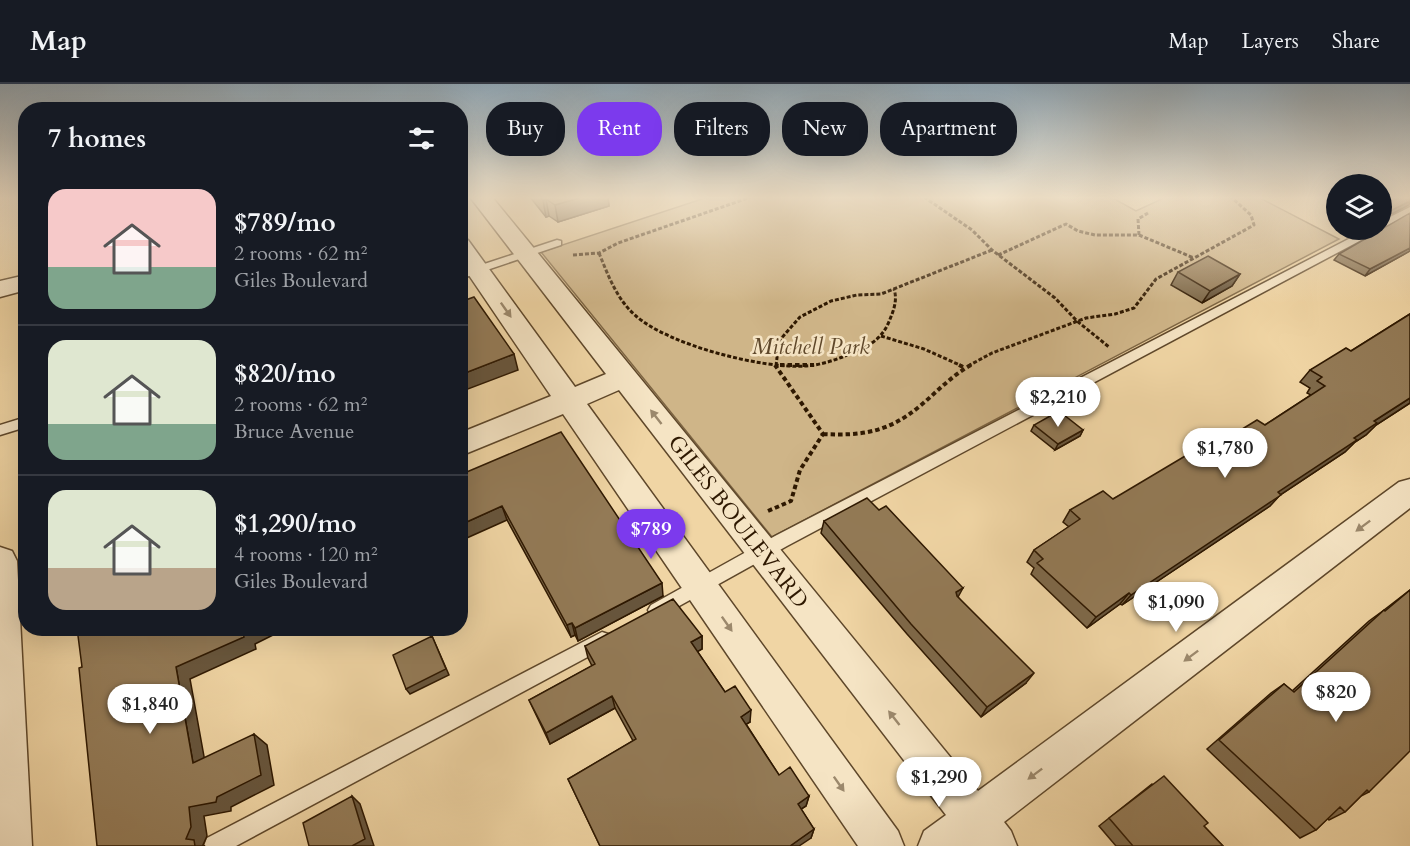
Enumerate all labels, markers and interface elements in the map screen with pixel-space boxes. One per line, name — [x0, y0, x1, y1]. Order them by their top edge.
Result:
text: Map — [30, 22, 87, 60]
text: Map — [1169, 27, 1209, 56]
text: Layers — [1242, 27, 1299, 56]
text: Share — [1332, 27, 1380, 56]
chip: Buy — [486, 102, 565, 156]
chip: Rent — [577, 102, 662, 156]
chip: Filters — [674, 102, 770, 156]
chip: New — [782, 102, 868, 156]
chip: Apartment — [880, 102, 1017, 156]
text: 7 homes — [48, 121, 146, 156]
icon: filters — [405, 122, 438, 155]
map controls — [1326, 174, 1392, 240]
button: layers — [1326, 174, 1392, 240]
text: $789/mo — [234, 205, 336, 240]
icon: home — [96, 213, 168, 285]
text: 2 rooms · 62 m² — [234, 240, 367, 267]
text: Giles Boulevard — [234, 267, 368, 294]
one-way arrow — [500, 301, 512, 317]
park label: Mitchell Park — [752, 332, 870, 362]
text: $820/mo — [234, 356, 336, 391]
icon: home — [96, 364, 168, 436]
pin: $2,210 — [1009, 377, 1107, 428]
text: $2,210 — [1029, 383, 1087, 410]
text: 2 rooms · 62 m² — [234, 391, 367, 418]
one-way arrow — [650, 409, 663, 425]
text: Bruce Avenue — [234, 418, 354, 445]
pin: $1,780 — [1176, 428, 1274, 479]
street label: GILES BOULEVARD — [661, 429, 815, 615]
text: $1,780 — [1196, 434, 1254, 461]
text: $1,290/mo — [234, 506, 357, 541]
pin: $789 — [615, 509, 687, 560]
icon: home — [96, 514, 168, 586]
text: $789 — [631, 515, 671, 542]
one-way arrow — [1356, 520, 1372, 532]
text: 4 rooms · 120 m² — [234, 541, 378, 568]
text: Giles Boulevard — [234, 568, 368, 595]
pin: $1,090 — [1127, 582, 1225, 633]
text: $1,090 — [1147, 588, 1205, 615]
one-way arrow — [721, 616, 732, 632]
one-way arrow — [1183, 650, 1199, 662]
pin: $820 — [1300, 672, 1372, 723]
text: $820 — [1316, 678, 1356, 705]
pin: $1,840 — [101, 684, 199, 735]
text: $1,840 — [121, 690, 179, 717]
one-way arrow — [889, 711, 901, 726]
pin: $1,290 — [890, 757, 988, 808]
text: $1,290 — [910, 763, 968, 790]
one-way arrow — [1027, 767, 1043, 780]
one-way arrow — [833, 775, 845, 791]

